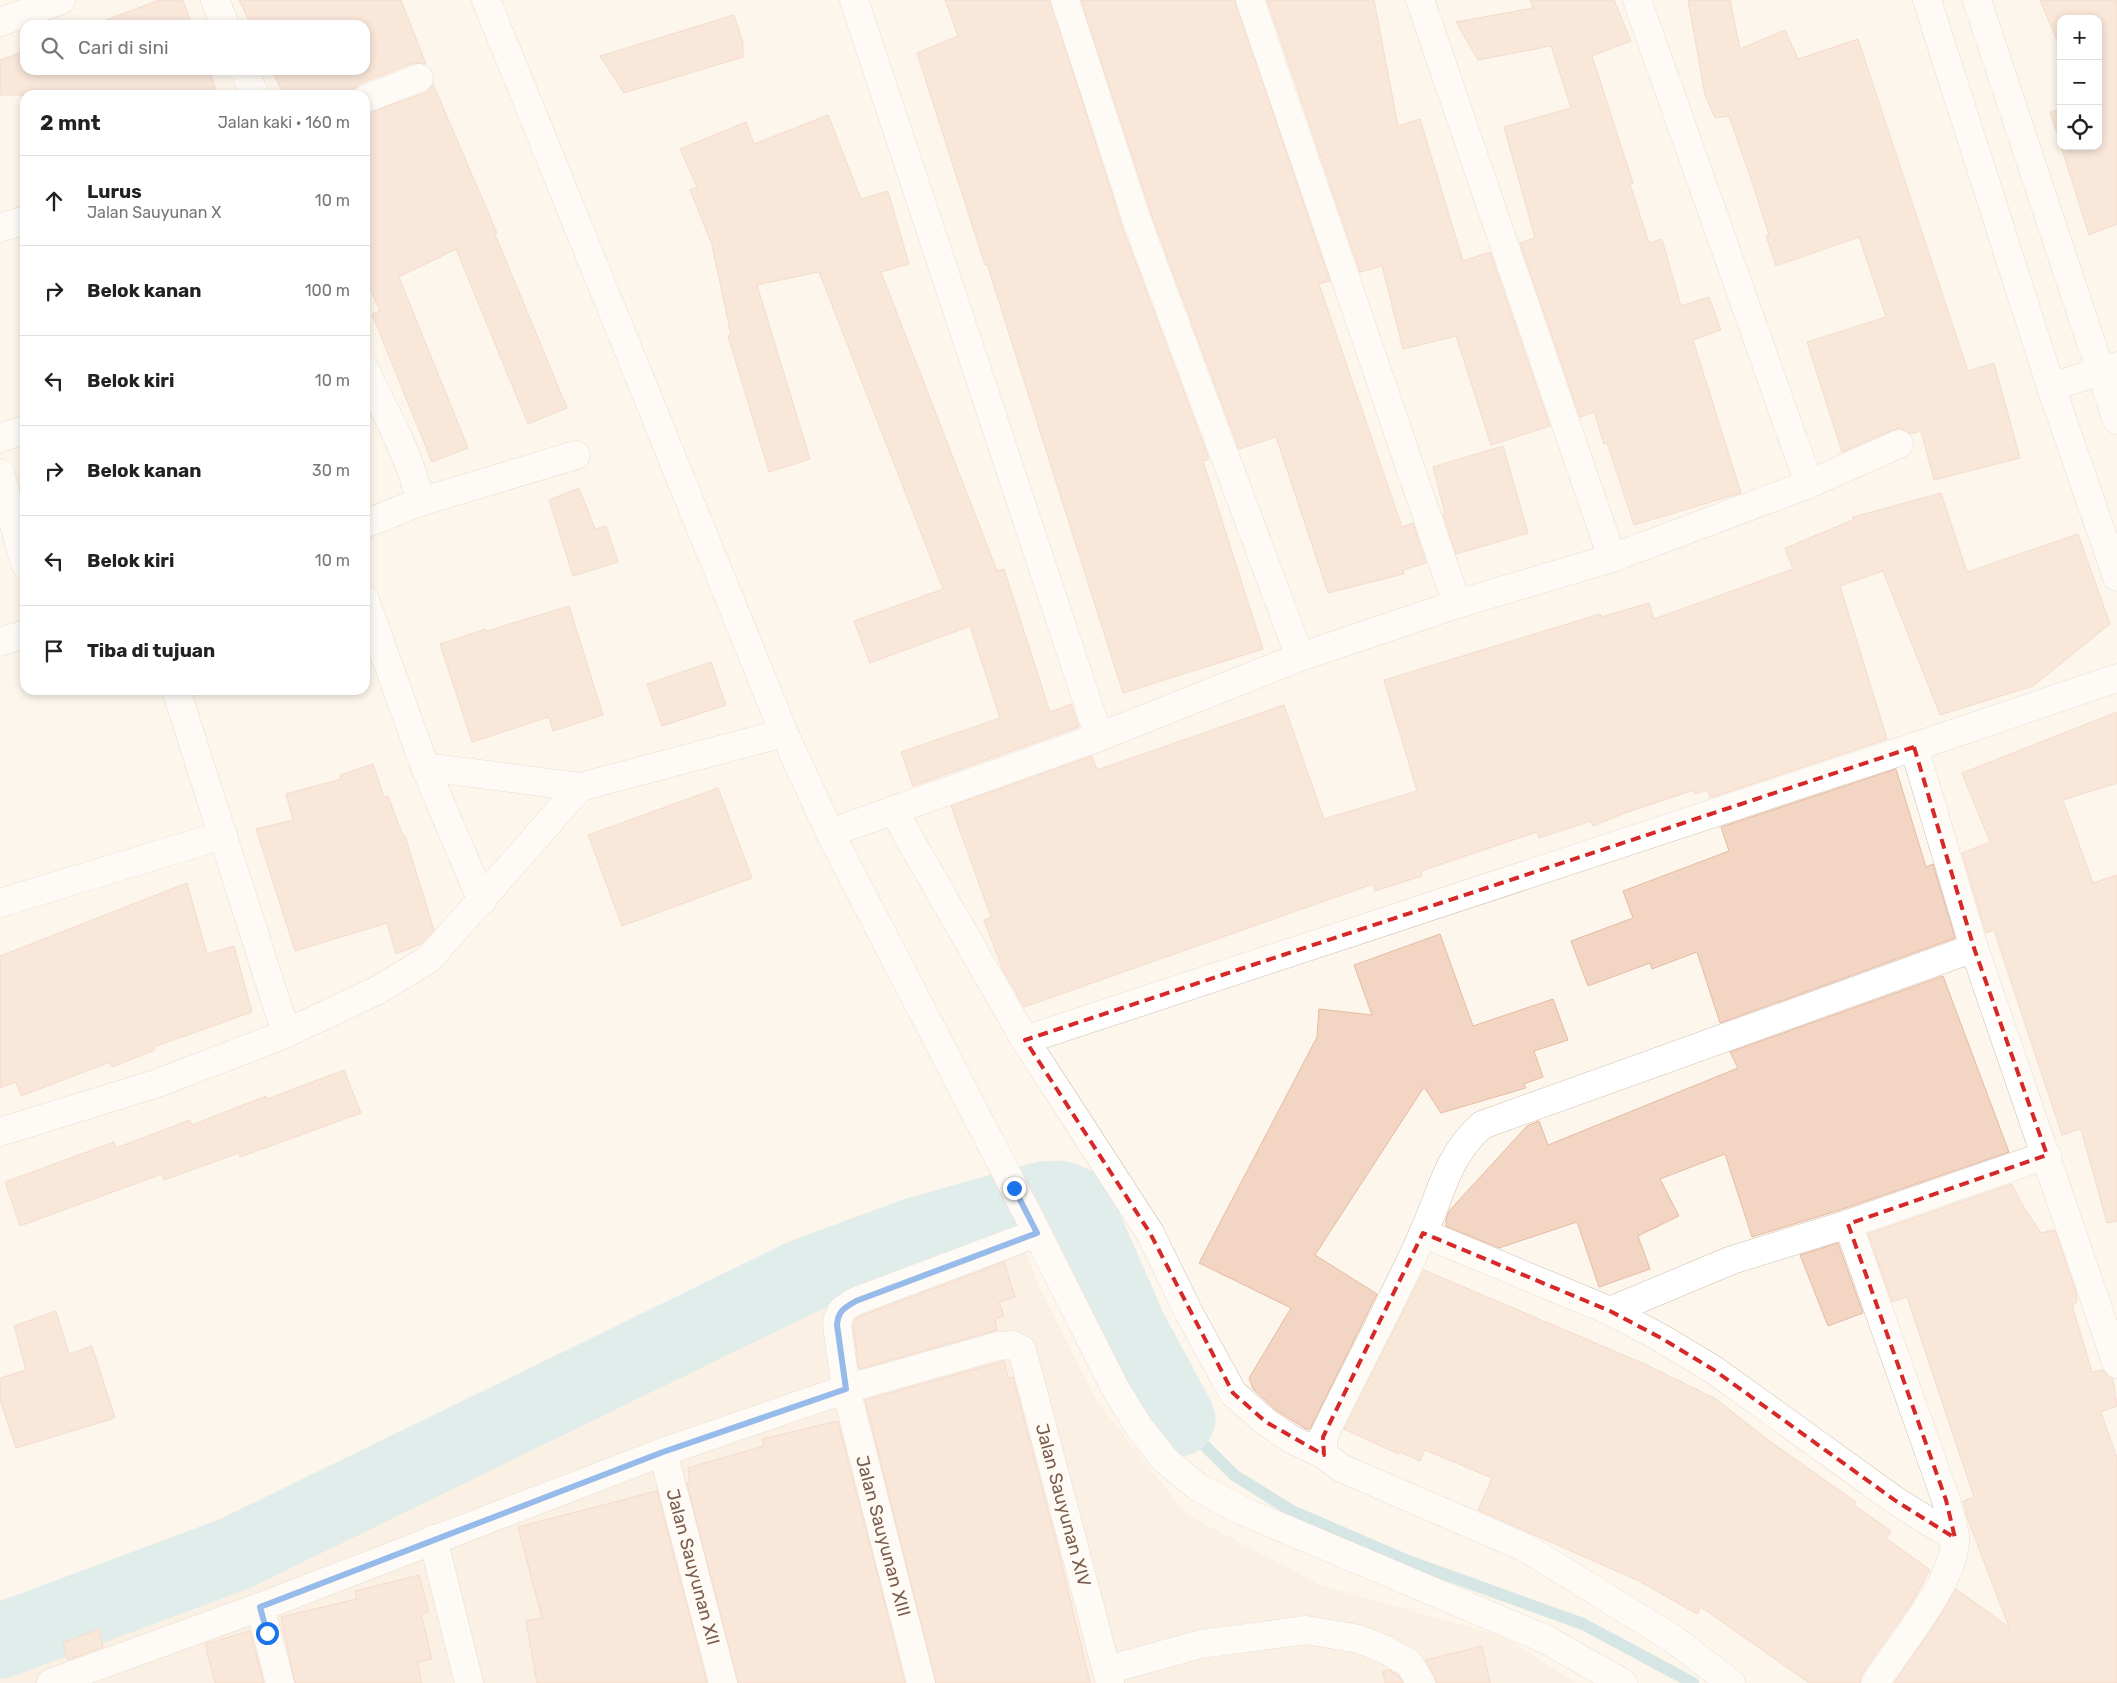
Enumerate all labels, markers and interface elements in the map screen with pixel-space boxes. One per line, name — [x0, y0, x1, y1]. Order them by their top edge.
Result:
map controls — [2057, 15, 2102, 150]
button: + — [2057, 15, 2102, 60]
search box — [20, 20, 370, 75]
icon: search — [38, 34, 66, 62]
text: Cari di sini — [78, 36, 169, 59]
button: − — [2057, 60, 2102, 105]
button: locate — [2057, 105, 2102, 150]
text: 2 mnt — [40, 110, 101, 135]
text: Jalan kaki · 160 m — [218, 113, 350, 132]
text: Lurus — [87, 180, 142, 203]
icon: ahead — [40, 187, 68, 215]
text: 10 m — [315, 191, 350, 210]
text: Jalan Sauyunan X — [87, 203, 221, 222]
icon: right — [40, 277, 68, 305]
text: Belok kanan — [87, 279, 202, 302]
text: 100 m — [305, 281, 350, 300]
icon: left — [40, 367, 68, 395]
text: Belok kiri — [87, 369, 174, 392]
text: 10 m — [315, 371, 350, 390]
icon: right — [40, 457, 68, 485]
text: Belok kanan — [87, 459, 202, 482]
text: 30 m — [312, 461, 350, 480]
icon: left — [40, 547, 68, 575]
text: Belok kiri — [87, 549, 174, 572]
text: 10 m — [315, 551, 350, 570]
icon: arrive — [40, 637, 68, 665]
text: Tiba di tujuan — [87, 639, 215, 662]
route end — [1003, 1177, 1026, 1200]
street label: Jalan Sauyunan XIV — [1031, 1421, 1095, 1589]
street label: Jalan Sauyunan XIII — [851, 1453, 915, 1619]
street label: Jalan Sauyunan XII — [662, 1486, 724, 1648]
route start — [256, 1622, 279, 1645]

